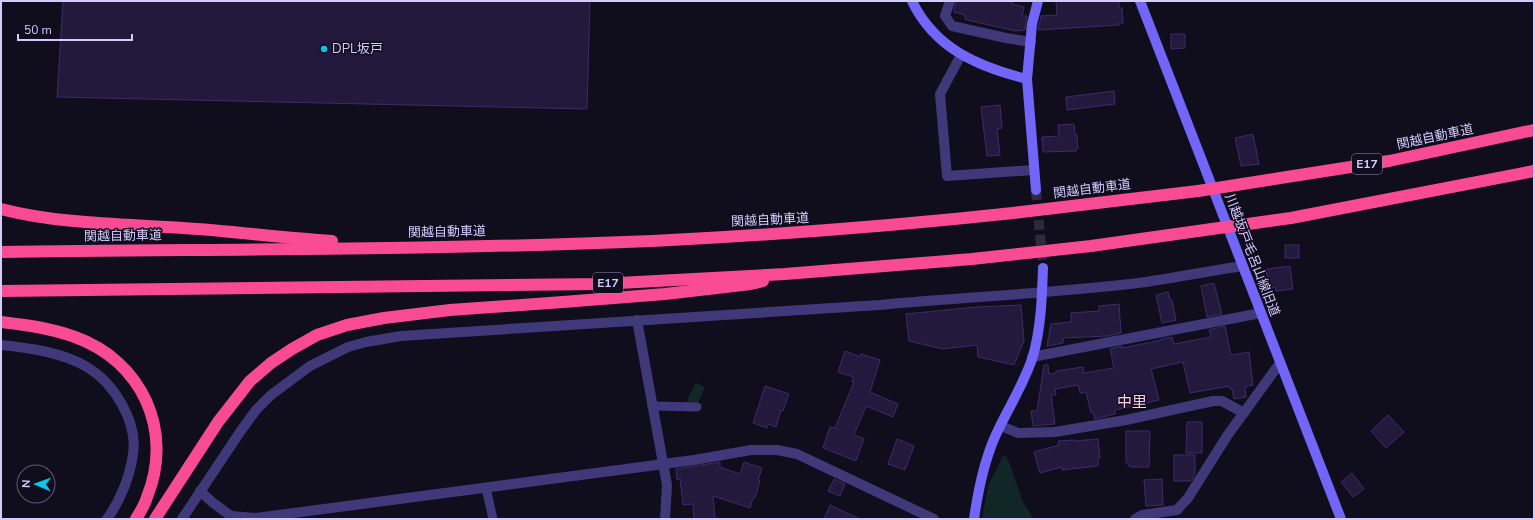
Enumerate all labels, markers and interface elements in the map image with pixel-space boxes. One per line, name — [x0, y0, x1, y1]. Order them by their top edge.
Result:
scale bar — [18, 16, 132, 42]
text: 50 m — [24, 22, 52, 38]
place label: DPL坂戸 — [332, 40, 383, 58]
marker: DPL坂戸 — [319, 44, 329, 54]
street label: 関越自動車道 — [1395, 120, 1475, 154]
road number: E17 — [1352, 154, 1382, 174]
street label: 関越自動車道 — [1052, 175, 1132, 203]
street label: 川越坂戸毛呂山線旧道 — [1220, 191, 1284, 319]
street label: 関越自動車道 — [731, 209, 809, 231]
street label: 関越自動車道 — [408, 222, 486, 242]
street label: 関越自動車道 — [84, 226, 162, 246]
road number: E17 — [593, 273, 623, 293]
district label: 中里 — [1117, 392, 1147, 412]
north arrow — [16, 464, 56, 504]
text: N — [19, 479, 34, 488]

